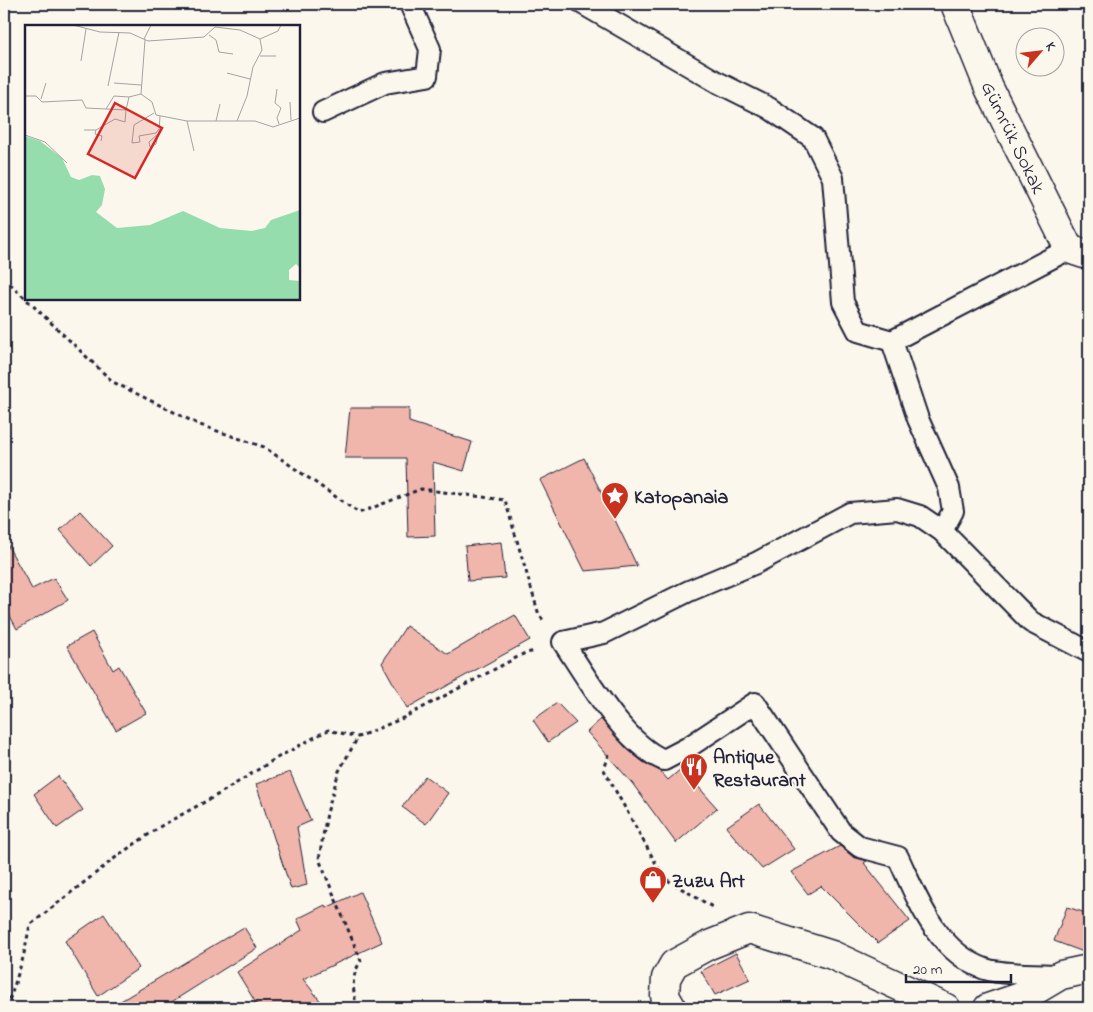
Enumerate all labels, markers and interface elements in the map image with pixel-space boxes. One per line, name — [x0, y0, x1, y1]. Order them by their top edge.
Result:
inset map — [25, 25, 300, 300]
north arrow — [1016, 28, 1066, 78]
text: K — [1039, 39, 1062, 56]
street label: Gümrük Sokak — [972, 77, 1052, 199]
place icon: Katopanaia — [600, 481, 630, 520]
place label: Katopanaia — [634, 484, 729, 513]
place label: Antique Restaurant — [713, 744, 806, 796]
restaurant icon: Antique Restaurant — [679, 752, 709, 791]
shop icon: Zuzu Art — [638, 865, 668, 904]
place label: Zuzu Art — [672, 868, 745, 897]
scale bar — [906, 952, 1010, 984]
text: 20 m — [913, 959, 943, 981]

